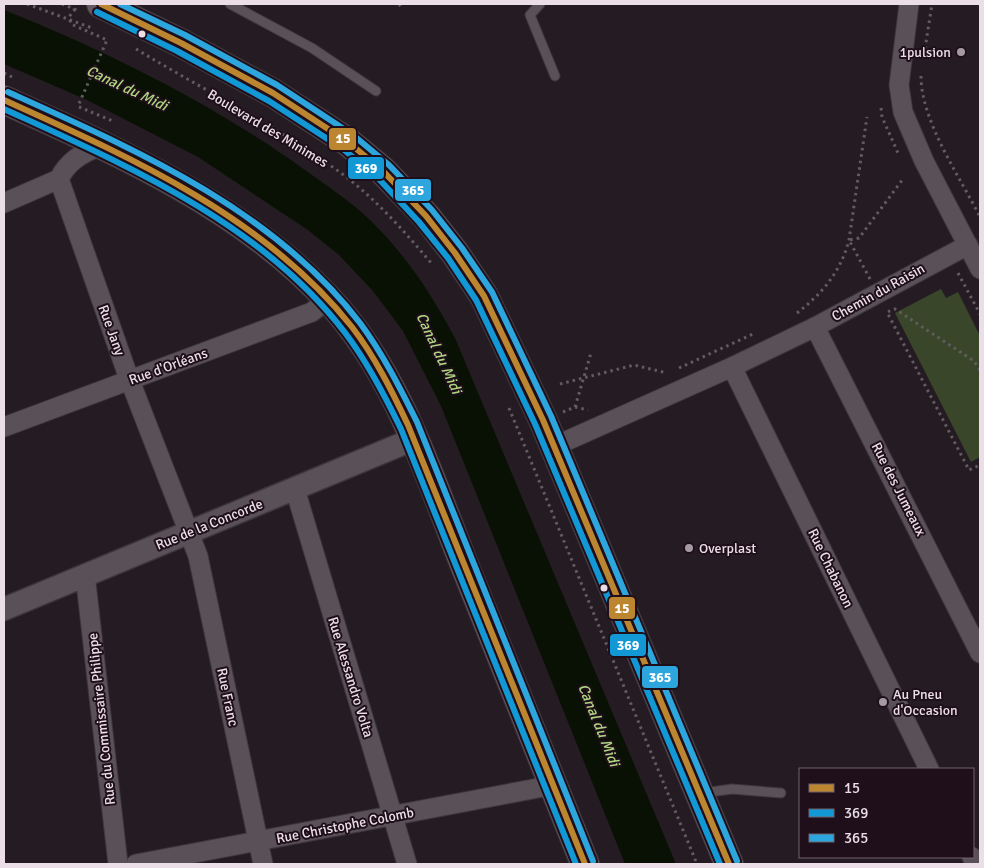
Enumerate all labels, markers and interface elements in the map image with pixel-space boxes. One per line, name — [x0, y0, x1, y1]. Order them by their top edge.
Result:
unlabelled marker — [137, 29, 147, 39]
place label: 1pulsion — [899, 44, 951, 61]
marker: 1pulsion — [955, 46, 967, 58]
water label: Canal du Midi — [83, 61, 172, 115]
street label: Boulevard des Minimes — [204, 86, 331, 171]
line badge: 15 — [328, 127, 357, 151]
text: 15 — [335, 130, 351, 147]
line badge: 369 — [347, 156, 385, 180]
text: 369 — [355, 160, 378, 177]
line badge: 365 — [394, 178, 432, 202]
text: 365 — [402, 182, 424, 199]
street label: Chemin du Raisin — [829, 260, 928, 325]
street label: Rue Jany — [95, 302, 129, 358]
water label: Canal du Midi — [412, 309, 466, 398]
street label: Rue d'Orléans — [127, 344, 210, 389]
street label: Rue des Jumeaux — [868, 440, 930, 539]
street label: Rue de la Concorde — [153, 495, 265, 554]
street label: Rue Chabanon — [804, 526, 857, 611]
place label: Overplast — [699, 540, 756, 557]
marker: Overplast — [683, 542, 695, 554]
unlabelled marker — [599, 583, 609, 593]
line badge: 15 — [608, 596, 636, 620]
text: 15 — [614, 600, 630, 617]
street label: Rue Alessandro Volta — [324, 615, 377, 740]
street label: Rue du Commissaire Philippe — [84, 632, 119, 806]
line badge: 369 — [609, 633, 647, 657]
text: 369 — [617, 637, 640, 654]
line badge: 365 — [641, 665, 679, 689]
street label: Rue Franc — [213, 666, 242, 728]
text: 365 — [649, 669, 671, 686]
water label: Canal du Midi — [574, 681, 624, 771]
place label: Au Pneu d'Occasion — [893, 686, 958, 719]
marker: Au Pneu d'Occasion — [877, 696, 889, 708]
legend — [799, 768, 974, 858]
text: 15 — [844, 779, 860, 797]
street label: Rue Christophe Colomb — [275, 804, 415, 847]
text: 369 — [844, 804, 868, 822]
text: 365 — [844, 829, 868, 847]

